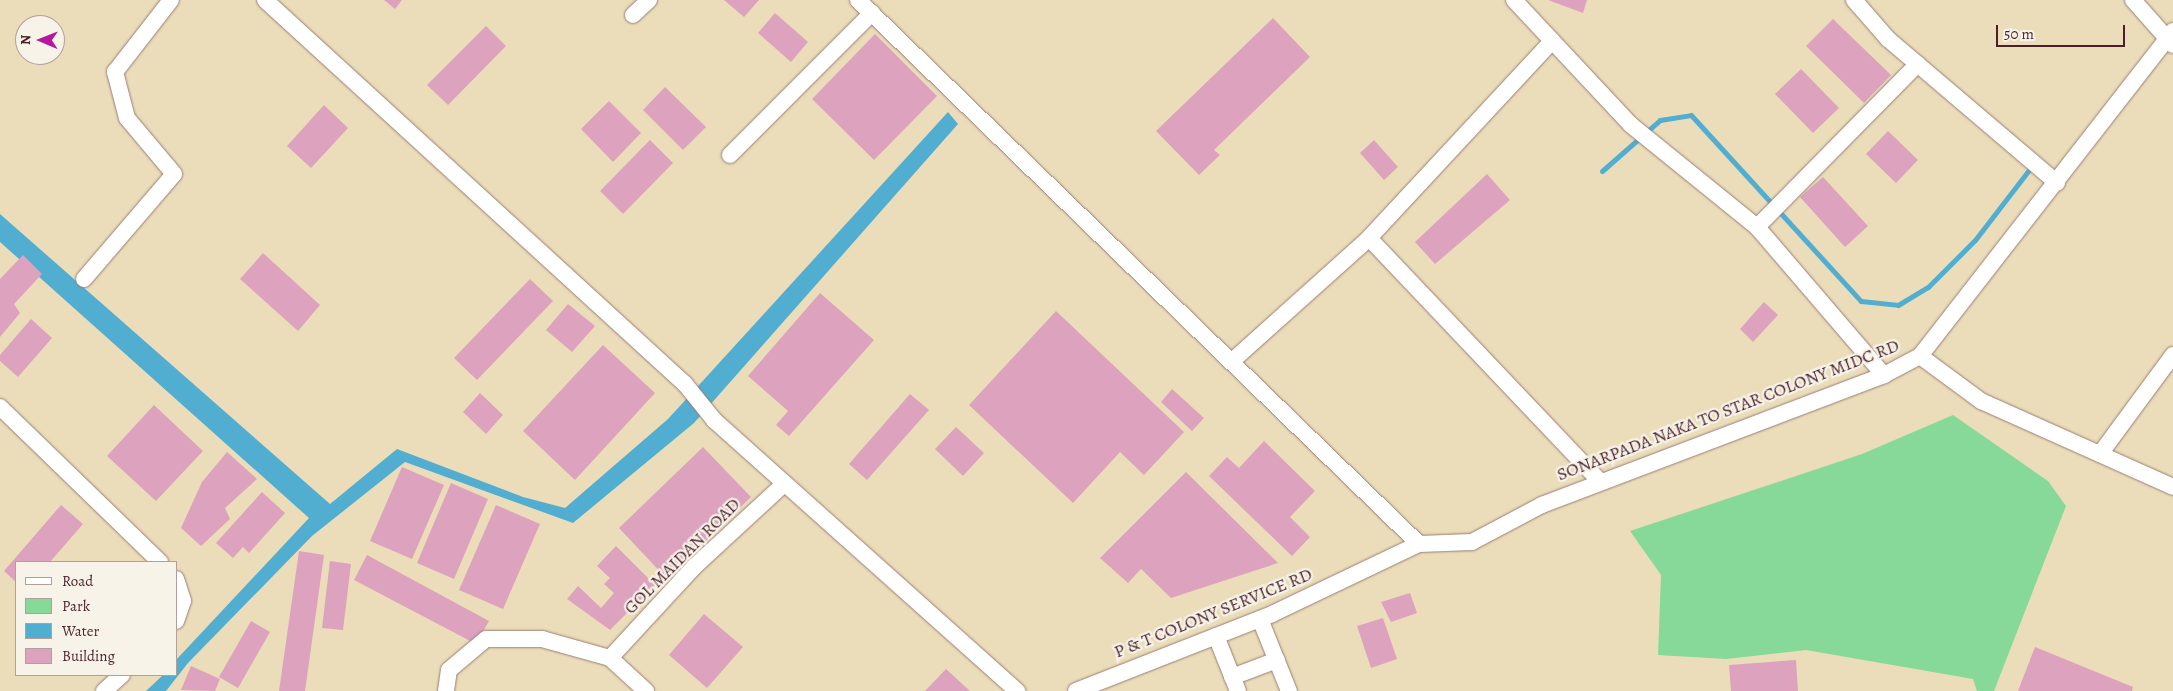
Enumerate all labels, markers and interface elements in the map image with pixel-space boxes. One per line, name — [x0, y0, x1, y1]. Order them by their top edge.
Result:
north arrow — [15, 15, 65, 65]
scale bar — [1998, 15, 2127, 47]
text: 50 m — [2004, 24, 2034, 44]
text: N — [16, 34, 35, 45]
street label: SONARPADA NAKA TO STAR COLONY MIDC RD — [1554, 335, 1902, 485]
street label: GOL MAIDAN ROAD — [620, 494, 744, 618]
legend — [15, 561, 178, 676]
street label: P & T COLONY SERVICE RD — [1111, 563, 1315, 663]
text: Road — [62, 571, 93, 591]
text: Park — [62, 596, 90, 616]
text: Water — [62, 621, 99, 641]
text: Building — [62, 646, 115, 666]

